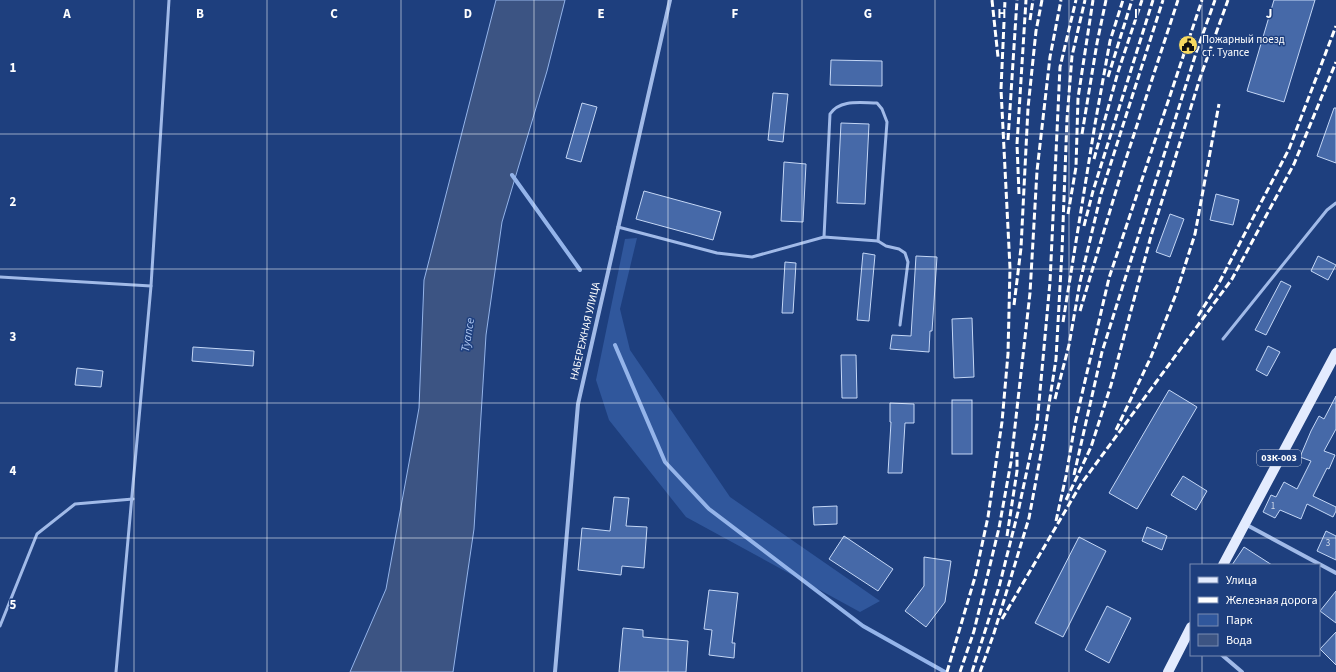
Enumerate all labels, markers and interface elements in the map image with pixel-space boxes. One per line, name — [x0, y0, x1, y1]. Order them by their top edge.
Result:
text: A — [62, 5, 71, 23]
text: B — [196, 5, 204, 23]
text: C — [330, 5, 338, 23]
text: D — [464, 5, 472, 23]
text: E — [597, 5, 605, 23]
text: F — [732, 5, 739, 23]
text: G — [864, 5, 872, 23]
text: H — [998, 5, 1006, 23]
text: I — [1134, 5, 1138, 23]
text: J — [1266, 5, 1272, 23]
place label: Пожарный поезд ст. Туапсе — [1202, 32, 1285, 60]
public building icon: Пожарный поезд ст. Туапсе — [1177, 34, 1199, 56]
text: 1 — [10, 59, 17, 77]
text: 2 — [10, 193, 17, 211]
street label: НАБЕРЕЖНАЯ УЛИЦА — [566, 280, 604, 382]
water label: Туапсе — [457, 316, 479, 353]
text: 3 — [10, 328, 17, 346]
road number: 03К-003 — [1257, 450, 1301, 466]
text: 4 — [10, 462, 17, 480]
house number: 1 — [1271, 500, 1275, 513]
house number: 3 — [1326, 537, 1331, 550]
legend — [1190, 564, 1320, 656]
text: Улица — [1226, 572, 1257, 589]
text: Железная дорога — [1226, 592, 1318, 609]
text: 5 — [10, 596, 17, 614]
text: Парк — [1226, 612, 1252, 629]
text: Вода — [1226, 632, 1252, 649]

